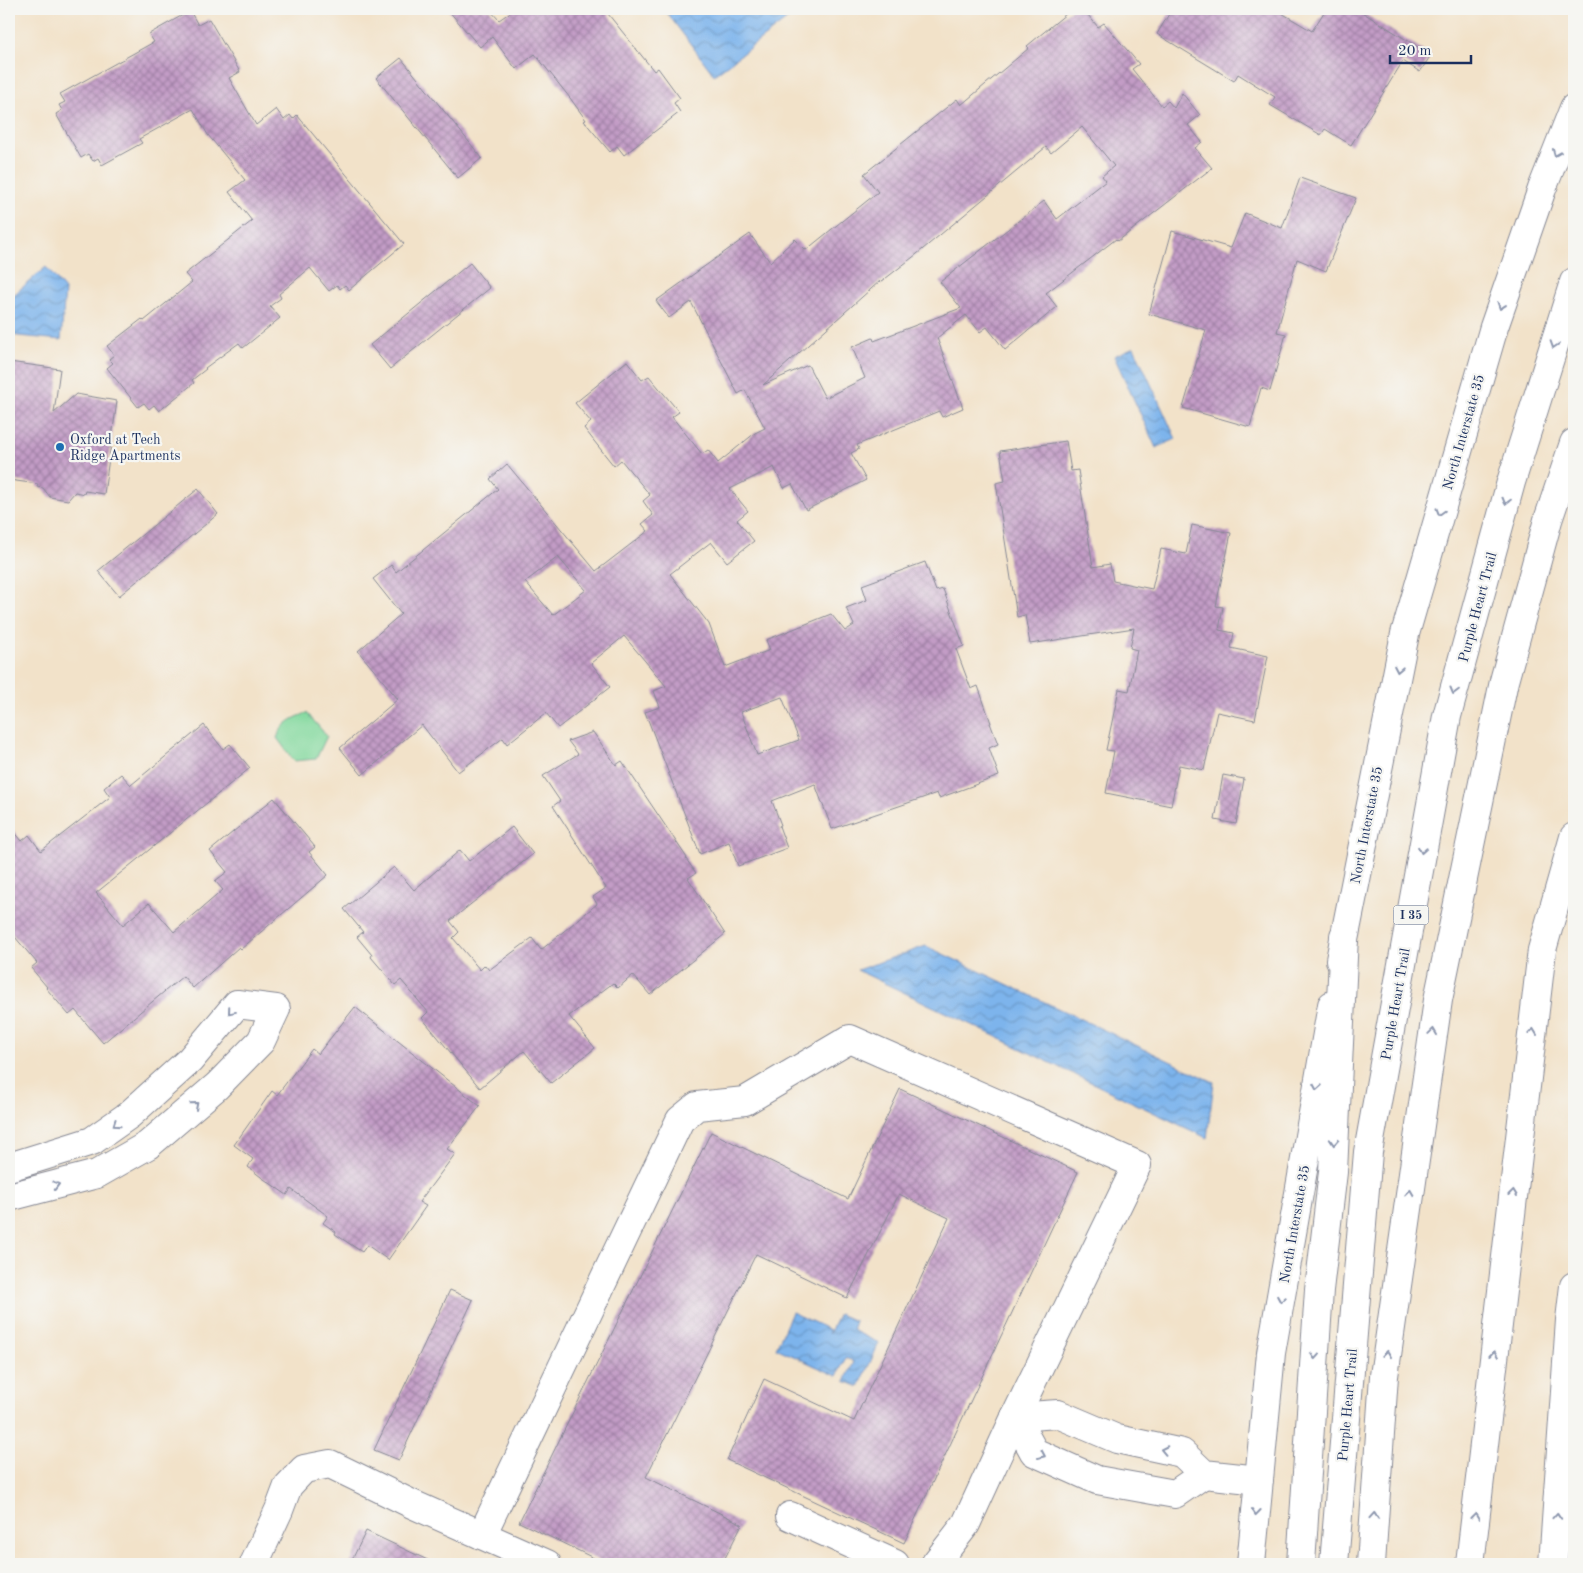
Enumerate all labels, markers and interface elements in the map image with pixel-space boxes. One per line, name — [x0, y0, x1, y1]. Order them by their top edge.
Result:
scale bar — [1390, 32, 1472, 64]
text: 20 m — [1398, 44, 1432, 59]
one-way arrow — [1552, 148, 1562, 157]
one-way arrow — [1497, 301, 1507, 310]
one-way arrow — [1550, 341, 1560, 349]
street label: North Interstate 35 — [1441, 373, 1487, 492]
place label: Oxford at Tech Ridge Apartments — [70, 433, 181, 463]
marker: Oxford at Tech Ridge Apartments — [54, 441, 66, 453]
one-way arrow — [1501, 496, 1512, 505]
one-way arrow — [1436, 508, 1446, 516]
street label: Purple Heart Trail — [1457, 551, 1499, 664]
one-way arrow — [1393, 665, 1404, 673]
one-way arrow — [1449, 686, 1459, 694]
street label: North Interstate 35 — [1349, 765, 1385, 885]
one-way arrow — [1418, 846, 1428, 855]
road number: I 35 — [1394, 906, 1428, 924]
street label: Purple Heart Trail — [1379, 947, 1413, 1061]
one-way arrow — [229, 1005, 237, 1014]
one-way arrow — [1527, 1027, 1538, 1035]
one-way arrow — [1427, 1028, 1438, 1036]
one-way arrow — [1313, 1083, 1323, 1092]
one-way arrow — [189, 1102, 198, 1111]
one-way arrow — [112, 1118, 121, 1127]
one-way arrow — [1329, 1138, 1339, 1146]
street label: North Interstate 35 — [1278, 1164, 1312, 1284]
one-way arrow — [51, 1180, 60, 1191]
one-way arrow — [1404, 1188, 1415, 1196]
one-way arrow — [1508, 1189, 1518, 1197]
one-way arrow — [1276, 1295, 1286, 1303]
street label: Purple Heart Trail — [1336, 1348, 1360, 1462]
one-way arrow — [1381, 1349, 1392, 1357]
one-way arrow — [1488, 1350, 1499, 1358]
one-way arrow — [1309, 1352, 1320, 1360]
one-way arrow — [1160, 1445, 1169, 1455]
one-way arrow — [1037, 1449, 1046, 1460]
one-way arrow — [1250, 1509, 1261, 1517]
one-way arrow — [1369, 1511, 1380, 1519]
one-way arrow — [1551, 1511, 1562, 1519]
one-way arrow — [1469, 1512, 1480, 1520]

